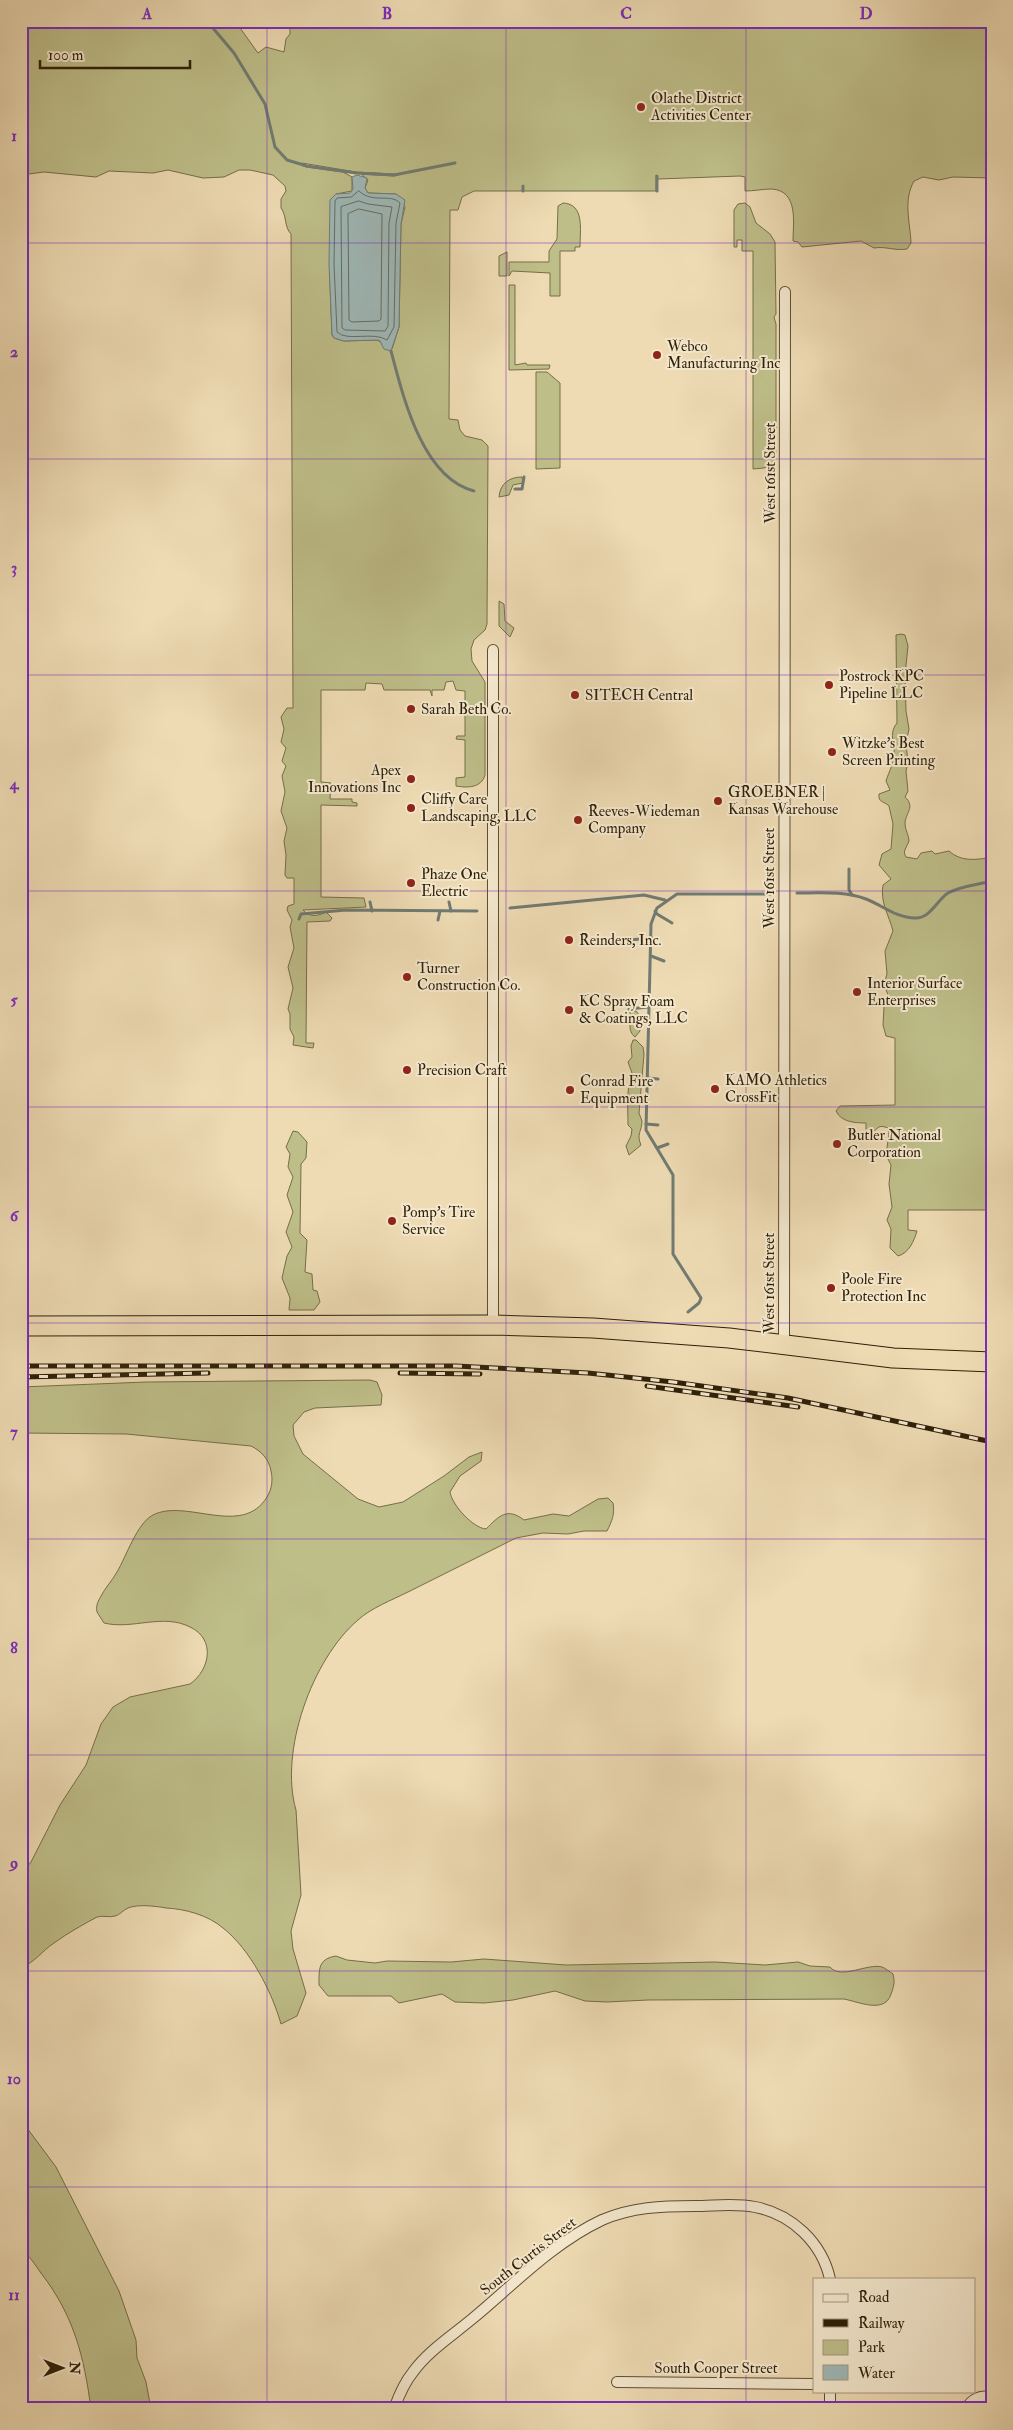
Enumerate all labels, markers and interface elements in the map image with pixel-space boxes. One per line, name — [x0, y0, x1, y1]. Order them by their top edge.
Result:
text: A — [141, 4, 153, 24]
text: B — [382, 4, 392, 24]
text: C — [620, 4, 632, 24]
text: D — [859, 4, 873, 24]
scale bar — [40, 38, 190, 70]
text: 100 m — [48, 46, 84, 65]
place label: Olathe District Activities Center — [650, 89, 751, 125]
marker: Olathe District Activities Center — [635, 101, 647, 113]
text: 1 — [11, 126, 17, 146]
place label: Webco Manufacturing Inc — [666, 337, 780, 373]
text: 2 — [10, 342, 18, 362]
marker: Webco Manufacturing Inc — [651, 349, 663, 361]
street label: West 161st Street — [761, 422, 780, 524]
text: 3 — [11, 558, 17, 578]
place label: Postrock KPC Pipeline LLC — [839, 667, 924, 704]
marker: Postrock KPC Pipeline LLC — [823, 679, 835, 691]
place label: SITECH Central — [585, 686, 693, 705]
marker: SITECH Central — [569, 689, 581, 701]
place label: Sarah Beth Co. — [421, 700, 511, 719]
marker: Sarah Beth Co. — [405, 703, 417, 715]
place label: Witzke's Best Screen Printing — [841, 734, 936, 770]
marker: Witzke's Best Screen Printing — [826, 746, 838, 758]
place label: Apex Innovations Inc — [308, 761, 401, 797]
marker: Apex Innovations Inc — [405, 773, 417, 785]
text: 4 — [9, 774, 20, 794]
place label: GROEBNER | Kansas Warehouse — [728, 783, 838, 819]
place label: Cliffy Care Landscaping, LLC — [421, 790, 536, 827]
marker: GROEBNER | Kansas Warehouse — [712, 795, 724, 807]
marker: Cliffy Care Landscaping, LLC — [405, 802, 417, 814]
place label: Reeves-Wiedeman Company — [588, 802, 700, 839]
marker: Reeves-Wiedeman Company — [572, 814, 584, 826]
street label: West 161st Street — [760, 827, 779, 929]
place label: Phaze One Electric — [421, 865, 487, 901]
marker: Phaze One Electric — [405, 877, 417, 889]
place label: Reinders, Inc. — [579, 931, 661, 950]
marker: Reinders, Inc. — [563, 934, 575, 946]
place label: Turner Construction Co. — [417, 959, 520, 995]
marker: Turner Construction Co. — [401, 971, 413, 983]
place label: Interior Surface Enterprises — [867, 974, 962, 1011]
marker: Interior Surface Enterprises — [851, 986, 863, 998]
text: 5 — [10, 990, 18, 1010]
place label: KC Spray Foam & Coatings, LLC — [579, 992, 688, 1028]
marker: KC Spray Foam & Coatings, LLC — [563, 1004, 575, 1016]
place label: Precision Craft — [417, 1061, 507, 1080]
marker: Precision Craft — [401, 1064, 413, 1076]
place label: KAMO Athletics CrossFit — [725, 1071, 827, 1107]
place label: Conrad Fire Equipment — [580, 1072, 653, 1109]
marker: KAMO Athletics CrossFit — [709, 1083, 721, 1095]
marker: Conrad Fire Equipment — [564, 1084, 576, 1096]
place label: Butler National Corporation — [847, 1126, 941, 1163]
marker: Butler National Corporation — [831, 1138, 843, 1150]
place label: Pomp's Tire Service — [402, 1203, 475, 1239]
text: 6 — [10, 1206, 20, 1226]
marker: Pomp's Tire Service — [386, 1215, 398, 1227]
street label: West 161st Street — [760, 1232, 779, 1334]
place label: Poole Fire Protection Inc — [841, 1270, 926, 1306]
marker: Poole Fire Protection Inc — [825, 1282, 837, 1294]
text: 7 — [10, 1422, 18, 1442]
text: 8 — [10, 1638, 18, 1658]
text: 9 — [8, 1853, 18, 1873]
text: 10 — [7, 2069, 21, 2089]
street label: South Curtis Street — [476, 2213, 580, 2300]
legend — [813, 2278, 976, 2392]
text: 11 — [8, 2285, 20, 2305]
text: Road — [858, 2288, 890, 2307]
text: Railway — [858, 2314, 905, 2333]
text: Park — [858, 2338, 885, 2357]
north arrow — [38, 2342, 88, 2392]
street label: South Cooper Street — [654, 2359, 778, 2379]
text: N — [66, 2361, 83, 2375]
text: Water — [857, 2364, 895, 2383]

